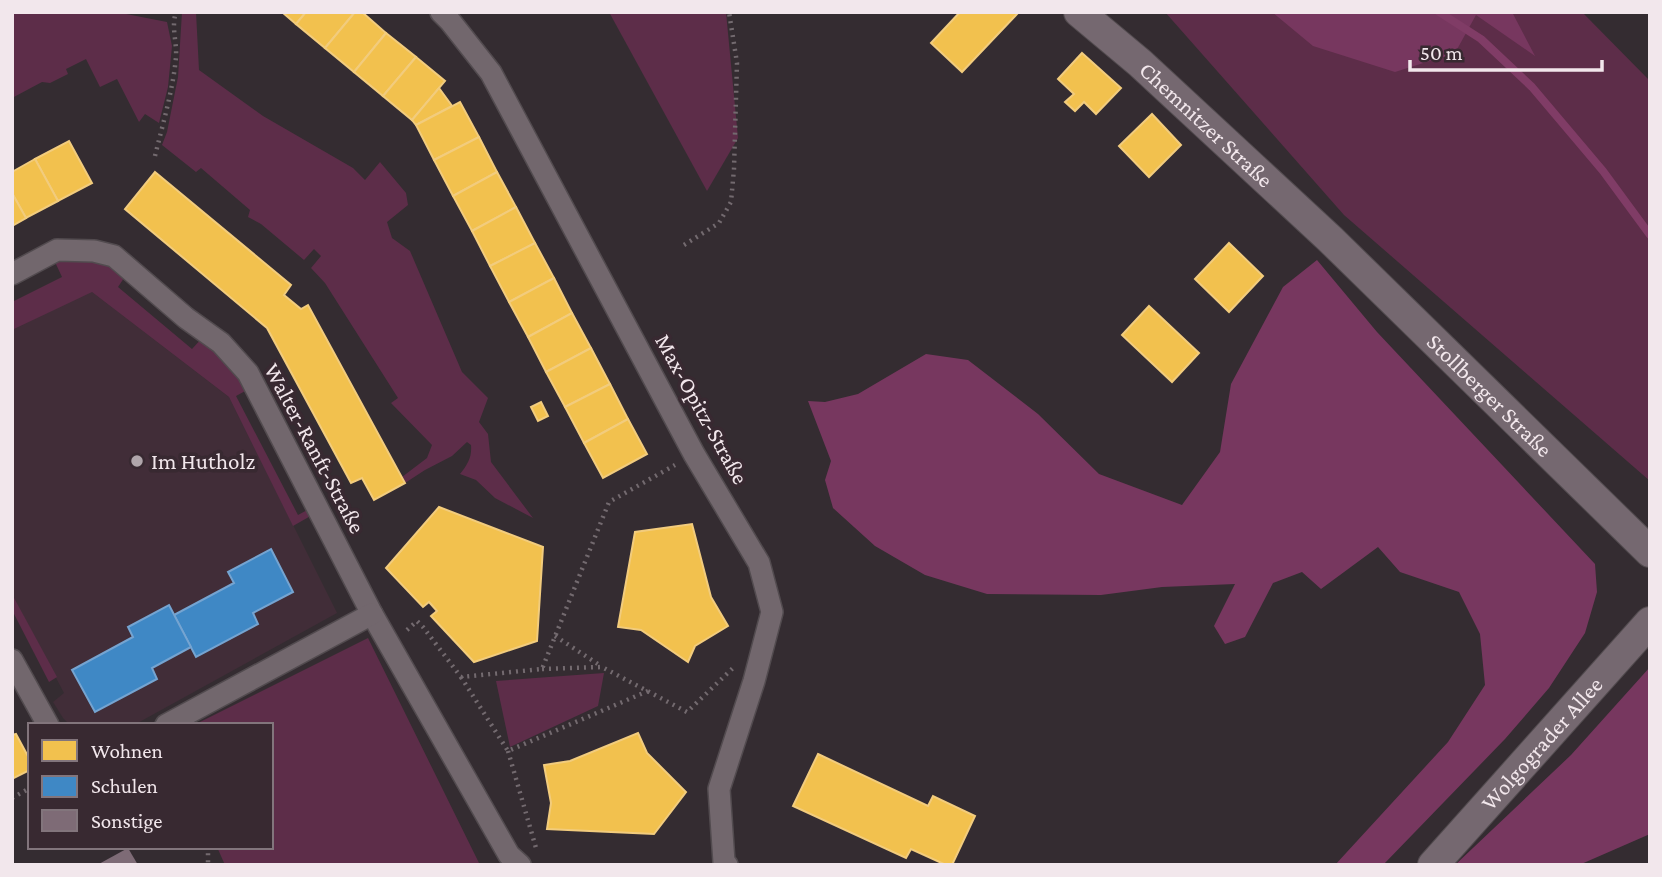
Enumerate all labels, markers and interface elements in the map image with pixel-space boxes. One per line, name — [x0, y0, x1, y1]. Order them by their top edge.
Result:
scale bar — [1410, 28, 1602, 72]
text: 50 m — [1420, 41, 1463, 65]
street label: Chemnitzer Straße — [1134, 56, 1278, 193]
street label: Stollberger Straße — [1422, 328, 1558, 462]
street label: Max-Opitz-Straße — [650, 329, 754, 489]
street label: Walter-Ranft-Straße — [259, 359, 371, 537]
place label: Im Hutholz — [151, 448, 255, 474]
marker: Im Hutholz — [129, 453, 145, 469]
street label: Wolgograder Allee — [1475, 671, 1608, 815]
legend — [28, 723, 273, 849]
text: Wohnen — [91, 739, 163, 763]
text: Schulen — [91, 774, 158, 798]
text: Sonstige — [91, 809, 163, 833]

